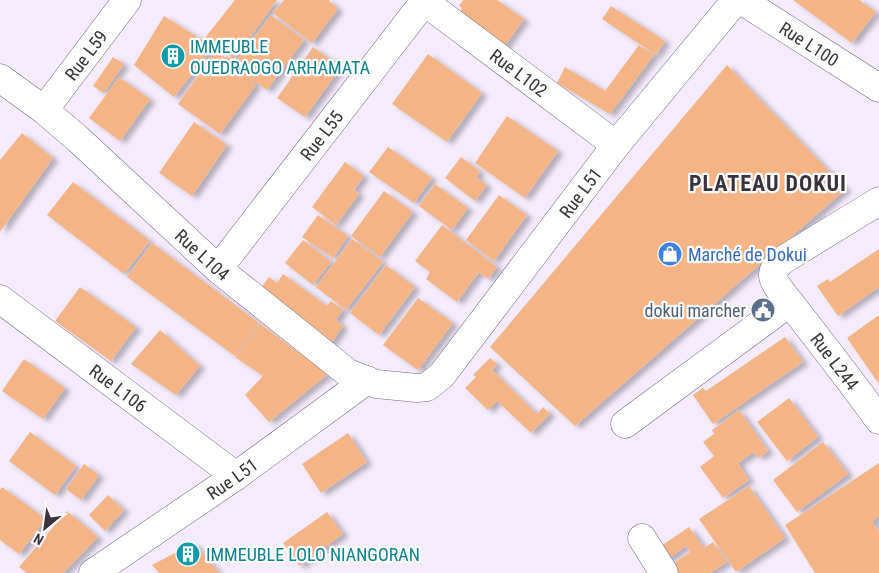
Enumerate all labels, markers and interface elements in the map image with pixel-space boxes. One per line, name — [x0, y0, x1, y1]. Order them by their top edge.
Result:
street label: Rue L100 — [776, 17, 843, 70]
street label: Rue L59 — [60, 26, 111, 84]
place label: IMMEUBLE OUEDRAOGO ARHAMATA — [190, 36, 371, 78]
building icon: IMMEUBLE OUEDRAOGO ARHAMATA — [160, 43, 186, 69]
street label: Rue L102 — [486, 44, 552, 101]
street label: Rue L55 — [295, 106, 347, 164]
street label: Rue L51 — [554, 163, 606, 222]
district label: PLATEAU DOKUI — [689, 171, 847, 196]
street label: Rue L104 — [171, 224, 234, 285]
shop icon: Marché de Dokui — [657, 241, 683, 267]
place label: Marché de Dokui — [688, 244, 807, 265]
public building icon: dokui marcher — [750, 297, 776, 323]
place label: dokui marcher — [645, 300, 747, 321]
street label: Rue L244 — [807, 329, 864, 394]
street label: Rue L106 — [86, 360, 151, 416]
street label: Rue L51 — [202, 453, 261, 503]
north arrow — [20, 503, 70, 553]
text: N — [31, 530, 46, 548]
building icon: IMMEUBLE LOLO NIANGORAN — [175, 541, 201, 567]
place label: IMMEUBLE LOLO NIANGORAN — [206, 544, 420, 565]

